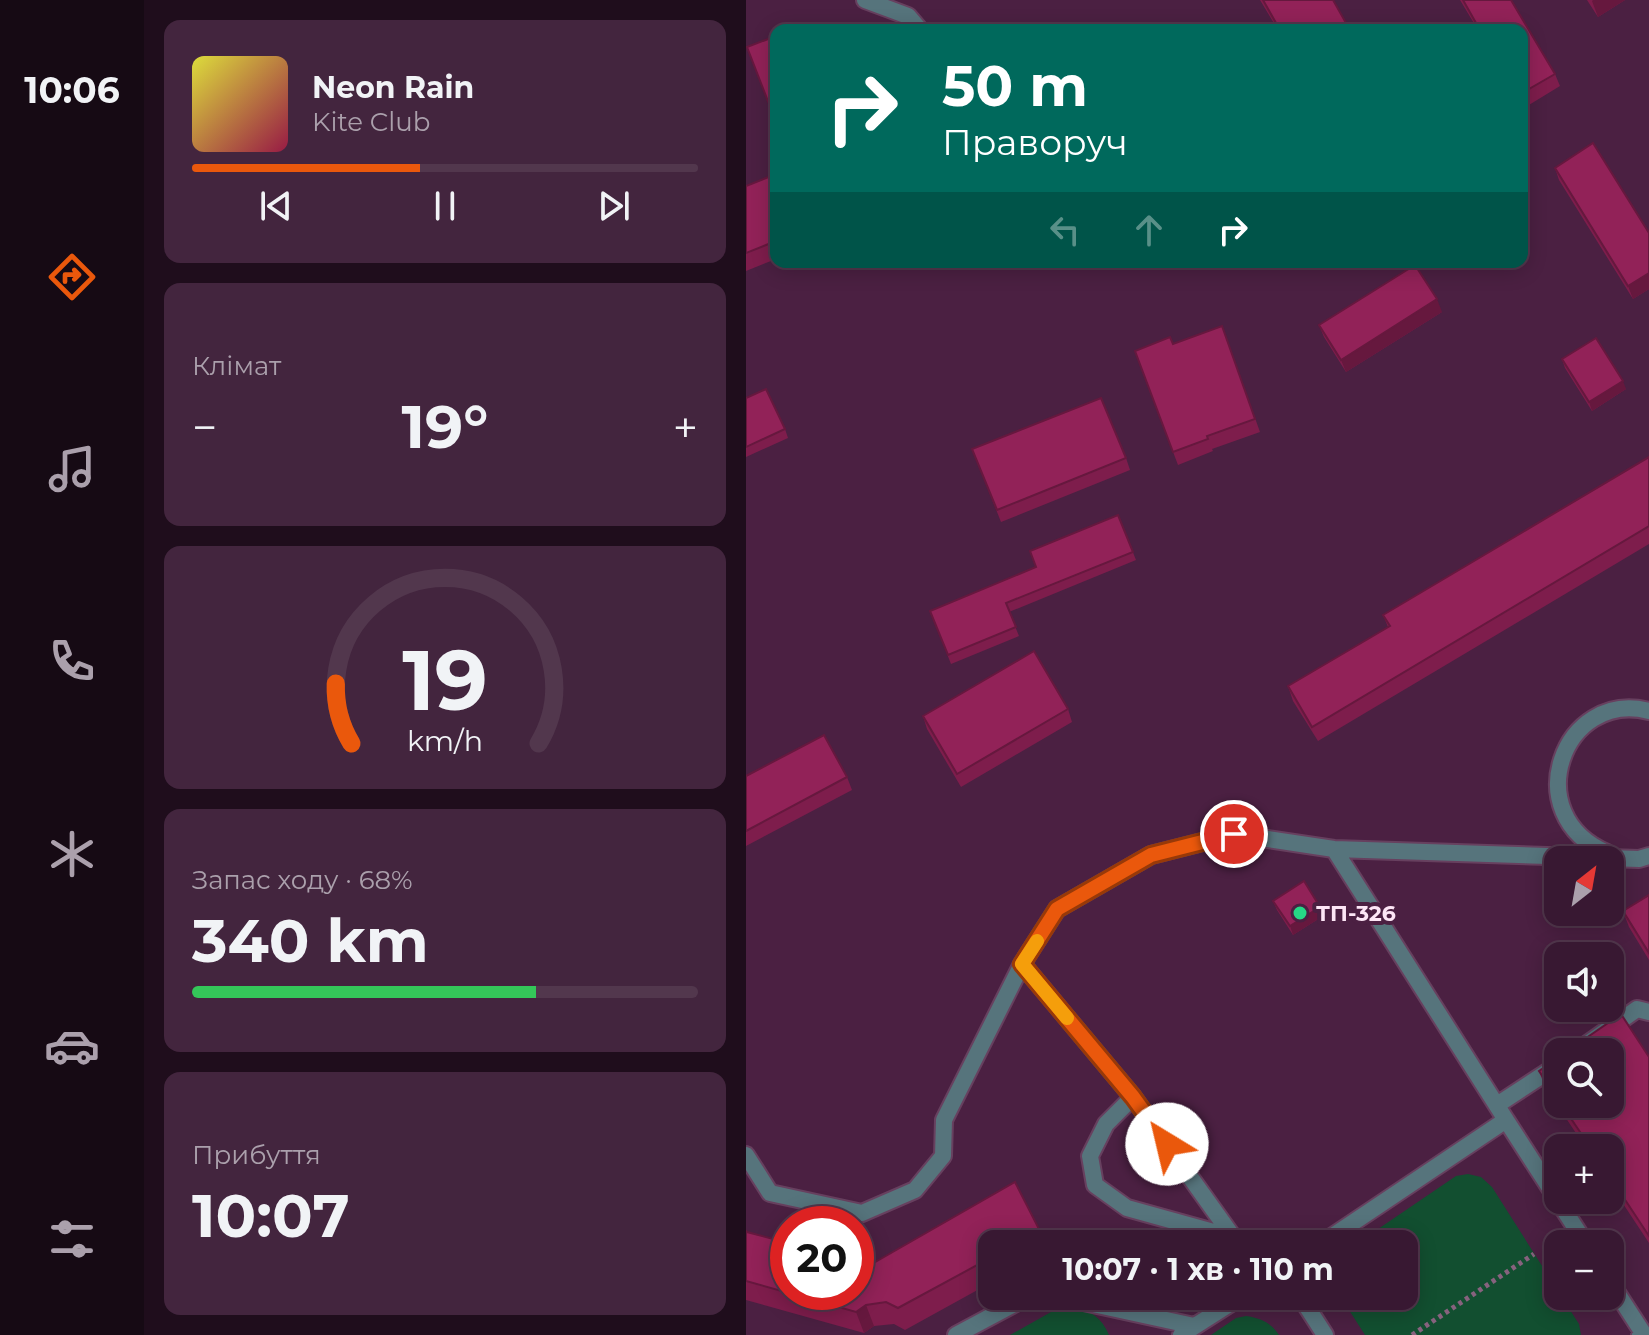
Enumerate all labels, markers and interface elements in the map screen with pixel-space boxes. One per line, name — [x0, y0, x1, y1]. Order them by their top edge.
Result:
text: 50 m — [942, 52, 1088, 120]
icon: right — [810, 56, 914, 160]
text: 10:06 — [24, 68, 120, 112]
text: Neon Rain — [312, 69, 474, 106]
text: Kite Club — [312, 106, 430, 138]
text: Праворуч — [942, 120, 1128, 164]
icon: previous — [254, 184, 298, 228]
icon: pause — [423, 184, 467, 228]
icon: next — [592, 184, 636, 228]
icon: left — [1043, 208, 1087, 252]
icon: ahead — [1127, 208, 1171, 252]
icon: right — [1211, 208, 1255, 252]
icon: directions — [44, 249, 100, 305]
text: Клімат — [192, 350, 281, 382]
text: 19° — [402, 390, 488, 463]
text: − — [192, 400, 217, 454]
text: + — [673, 400, 698, 454]
icon: music — [44, 441, 100, 497]
text: 19 — [402, 628, 488, 730]
icon: phone — [44, 633, 100, 689]
text: km/h — [407, 723, 483, 758]
pin — [1200, 800, 1268, 868]
icon: arrive — [1212, 812, 1256, 856]
icon: climate — [44, 826, 100, 882]
north arrow — [1544, 846, 1624, 926]
map controls — [1544, 846, 1624, 1310]
text: Запас ходу · 68% — [192, 864, 412, 896]
place label: ТП-326 — [1316, 900, 1396, 927]
text: 340 km — [192, 904, 429, 977]
marker: ТП-326 — [1291, 904, 1309, 922]
button: sound — [1544, 942, 1624, 1022]
icon: car — [44, 1018, 100, 1074]
button: search — [1544, 1038, 1624, 1118]
position arrow — [1125, 1102, 1209, 1186]
button: + — [1544, 1134, 1624, 1214]
text: Прибуття — [192, 1139, 321, 1171]
text: 10:07 — [192, 1179, 350, 1252]
speed limit sign: 20 — [770, 1206, 874, 1310]
icon: filters — [44, 1211, 100, 1267]
button: − — [1544, 1230, 1624, 1310]
text: 10:07 · 1 хв · 110 m — [1062, 1251, 1334, 1288]

